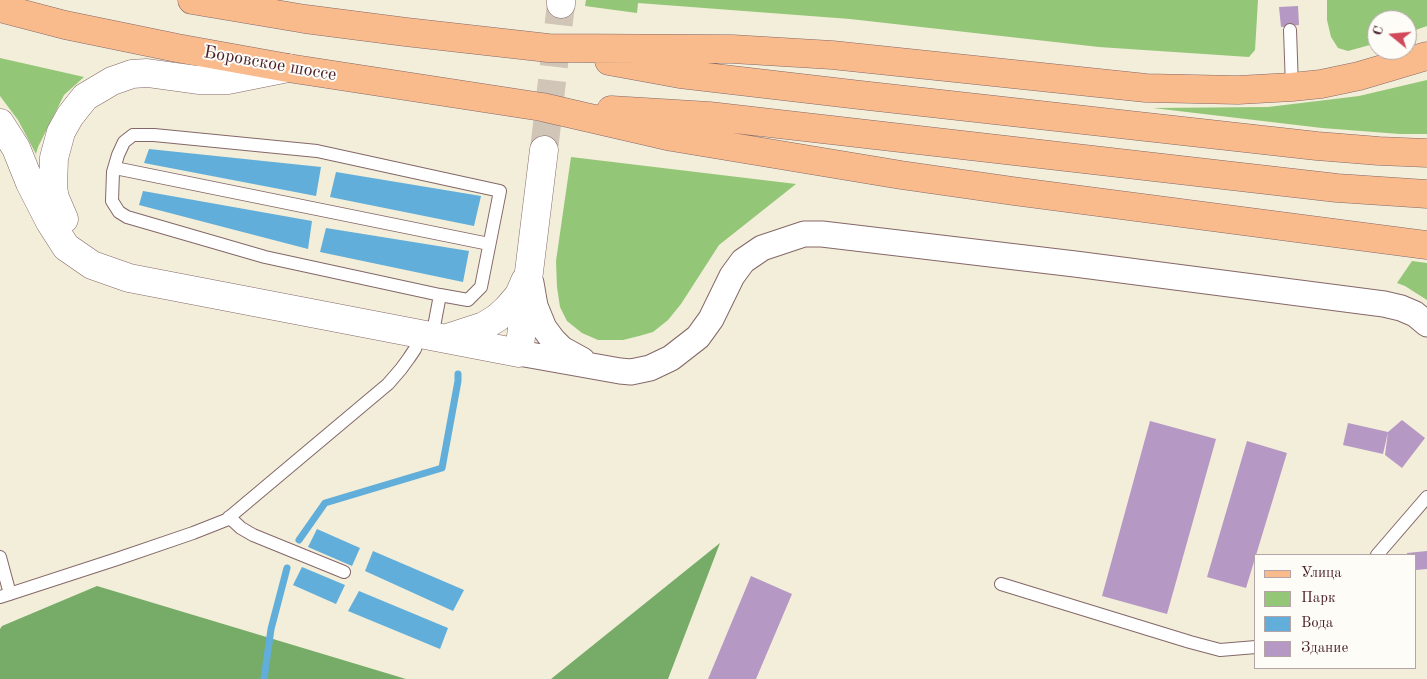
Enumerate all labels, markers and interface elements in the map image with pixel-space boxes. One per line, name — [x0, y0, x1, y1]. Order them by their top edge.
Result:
north arrow — [1367, 10, 1417, 60]
text: С — [1371, 24, 1387, 37]
street label: Боровское шоссе — [202, 42, 338, 86]
legend — [1254, 554, 1417, 669]
text: Улица — [1301, 566, 1342, 581]
text: Парк — [1301, 591, 1336, 606]
text: Вода — [1301, 616, 1333, 631]
text: Здание — [1301, 641, 1348, 656]

